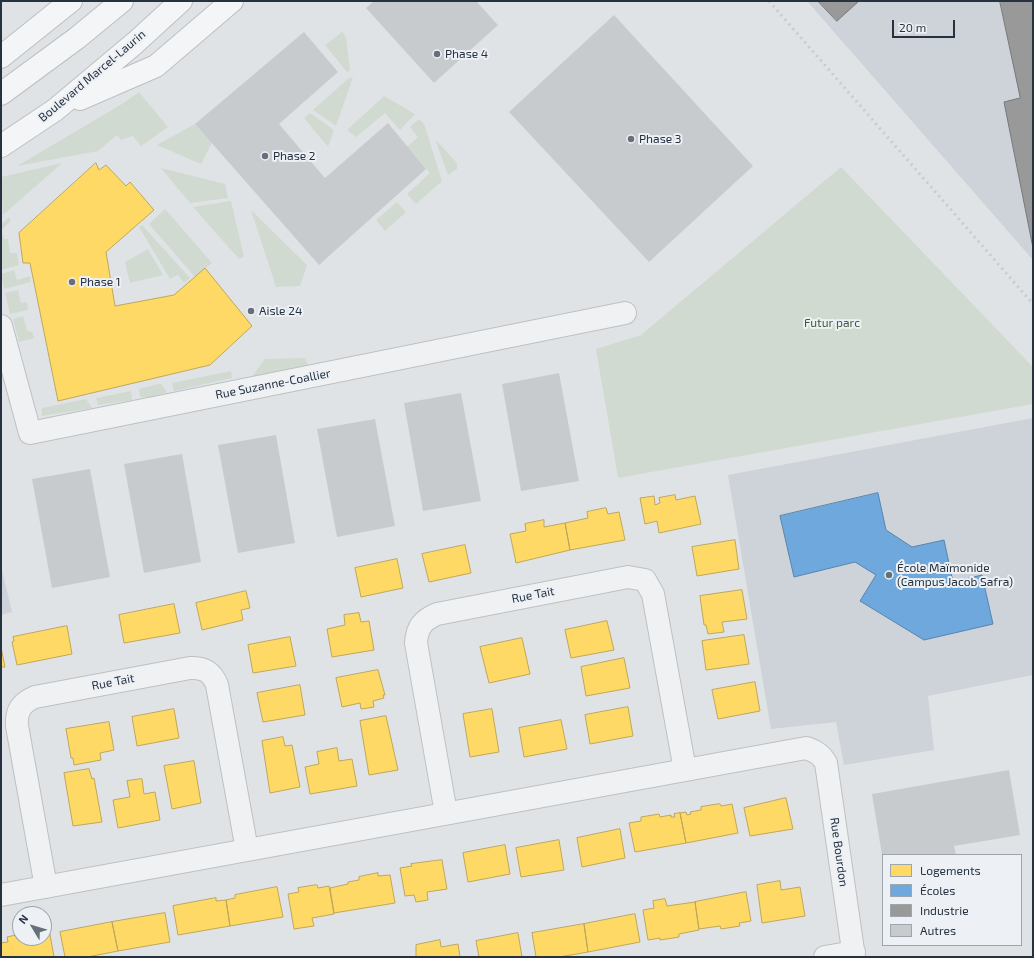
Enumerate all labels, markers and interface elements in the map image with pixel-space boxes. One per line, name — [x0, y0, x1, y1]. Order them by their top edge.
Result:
scale bar — [894, 12, 957, 38]
text: 20 m — [899, 20, 926, 34]
street label: Boulevard Marcel-Laurin — [36, 27, 148, 125]
place label: Phase 4 — [445, 47, 488, 61]
marker: Phase 4 — [432, 49, 442, 59]
place label: Phase 3 — [639, 132, 682, 146]
marker: Phase 3 — [626, 134, 636, 144]
place label: Phase 2 — [273, 149, 316, 163]
marker: Phase 2 — [260, 151, 270, 161]
place label: Phase 1 — [80, 275, 121, 289]
marker: Phase 1 — [67, 277, 77, 287]
place label: Aisle 24 — [259, 304, 302, 318]
marker: Aisle 24 — [246, 306, 256, 316]
park label: Futur parc — [804, 316, 860, 330]
street label: Rue Suzanne-Coallier — [214, 366, 332, 402]
place label: École Maïmonide (Campus Jacob Safra) — [897, 561, 1013, 589]
marker: École Maïmonide (Campus Jacob Safra) — [884, 570, 894, 580]
street label: Rue Tait — [510, 584, 556, 606]
street label: Rue Tait — [90, 671, 136, 693]
street label: Rue Bourdon — [827, 816, 851, 888]
legend — [882, 854, 1022, 946]
text: Logements — [920, 863, 981, 877]
text: Écoles — [920, 883, 955, 897]
text: Industrie — [920, 903, 969, 917]
north arrow — [12, 906, 52, 946]
text: N — [15, 912, 31, 926]
text: Autres — [920, 923, 956, 937]

